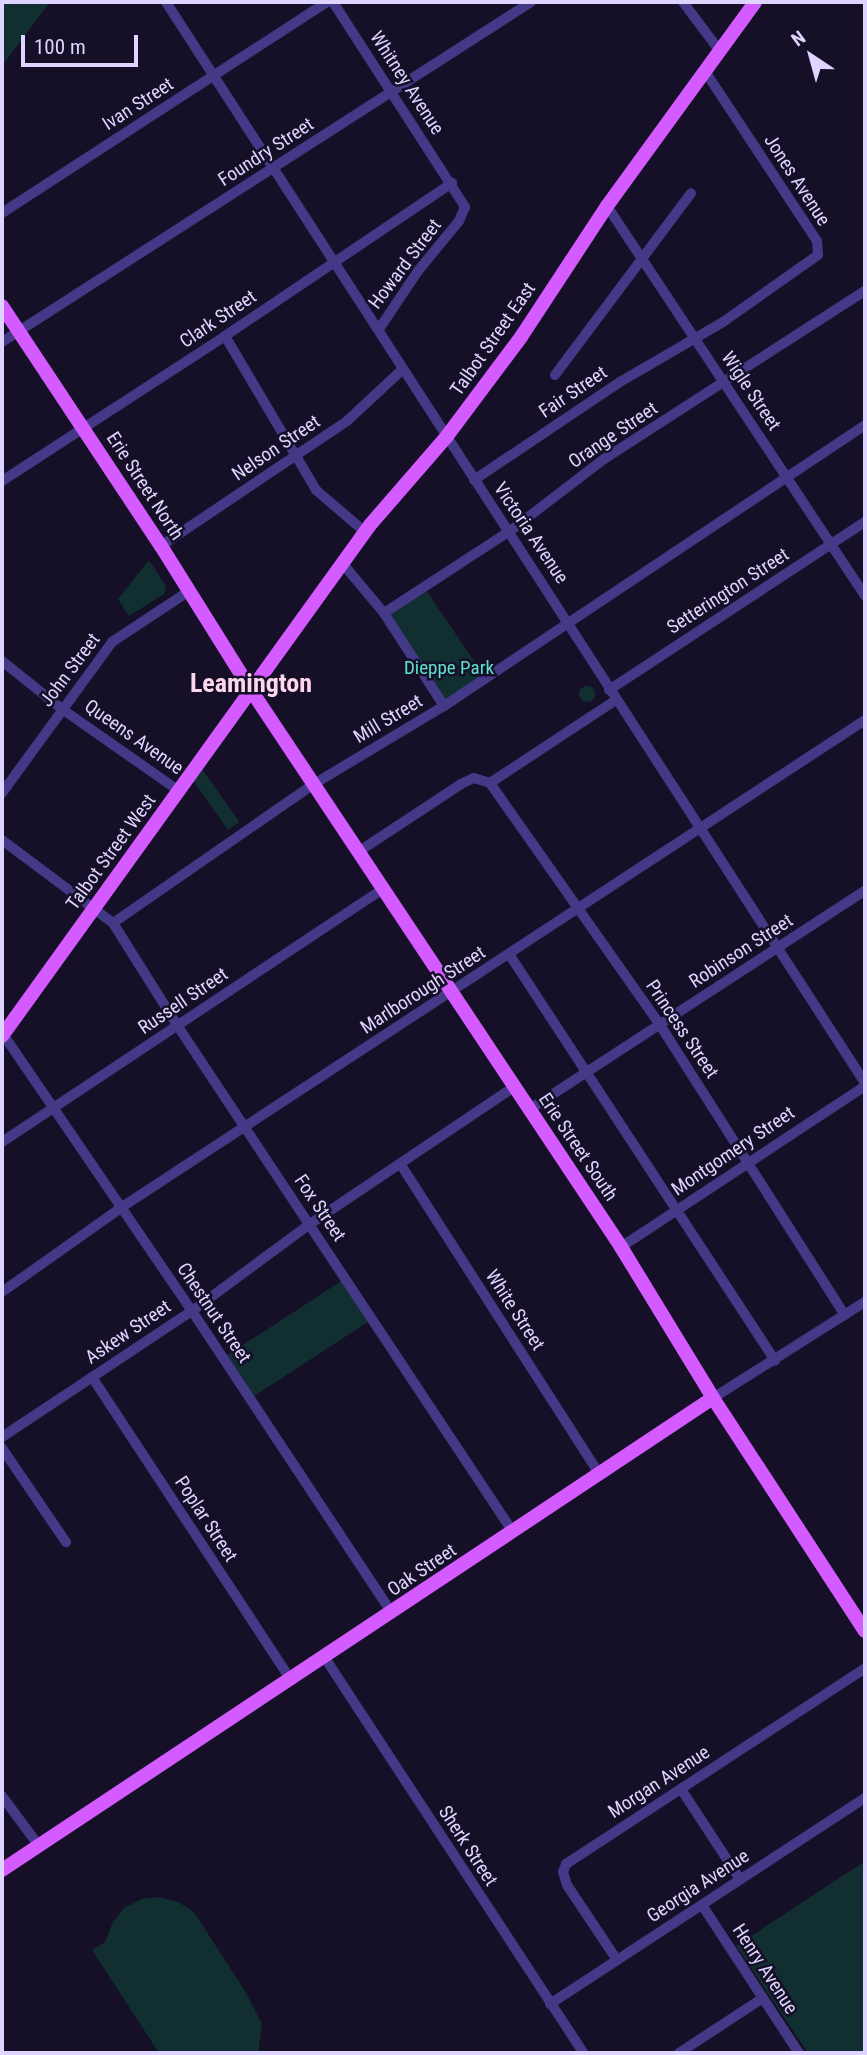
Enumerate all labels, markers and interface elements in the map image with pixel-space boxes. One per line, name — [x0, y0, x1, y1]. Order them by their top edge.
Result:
scale bar — [24, 21, 142, 65]
north arrow — [776, 21, 846, 91]
text: N — [787, 26, 810, 51]
street label: Whitney Avenue — [365, 27, 449, 139]
text: 100 m — [34, 35, 86, 59]
street label: Ivan Street — [98, 73, 178, 135]
street label: Foundry Street — [214, 113, 318, 191]
street label: Jones Avenue — [759, 130, 835, 230]
street label: Howard Street — [364, 215, 446, 313]
street label: Talbot Street East — [446, 278, 540, 400]
street label: Clark Street — [175, 285, 261, 353]
street label: Wigle Street — [716, 347, 786, 435]
street label: Fair Street — [535, 361, 611, 423]
street label: Orange Street — [564, 397, 662, 473]
street label: Nelson Street — [228, 410, 324, 486]
street label: Erie Street North — [102, 428, 188, 544]
street label: Victoria Avenue — [489, 478, 573, 588]
street label: Setterington Street — [663, 543, 793, 639]
street label: John Street — [35, 629, 105, 711]
park label: Dieppe Park — [404, 657, 494, 679]
district label: Leamington — [190, 668, 312, 700]
street label: Mill Street — [349, 690, 427, 748]
street label: Queens Avenue — [80, 695, 188, 779]
street label: Talbot Street West — [61, 790, 161, 914]
street label: Robinson Street — [685, 909, 797, 993]
street label: Marlborough Street — [356, 941, 490, 1039]
street label: Russell Street — [134, 963, 232, 1039]
street label: Princess Street — [641, 975, 723, 1083]
street label: Erie Street South — [534, 1089, 622, 1205]
street label: Montgomery Street — [667, 1101, 799, 1201]
street label: Fox Street — [289, 1170, 351, 1246]
street label: Chestnut Street — [172, 1259, 256, 1367]
street label: White Street — [481, 1265, 549, 1355]
street label: Askew Street — [81, 1295, 175, 1369]
street label: Poplar Street — [170, 1472, 242, 1566]
street label: Oak Street — [383, 1539, 461, 1601]
street label: Morgan Avenue — [604, 1741, 714, 1823]
street label: Sherk Street — [434, 1802, 502, 1890]
street label: Georgia Avenue — [643, 1845, 753, 1927]
street label: Henry Avenue — [727, 1920, 803, 2018]

